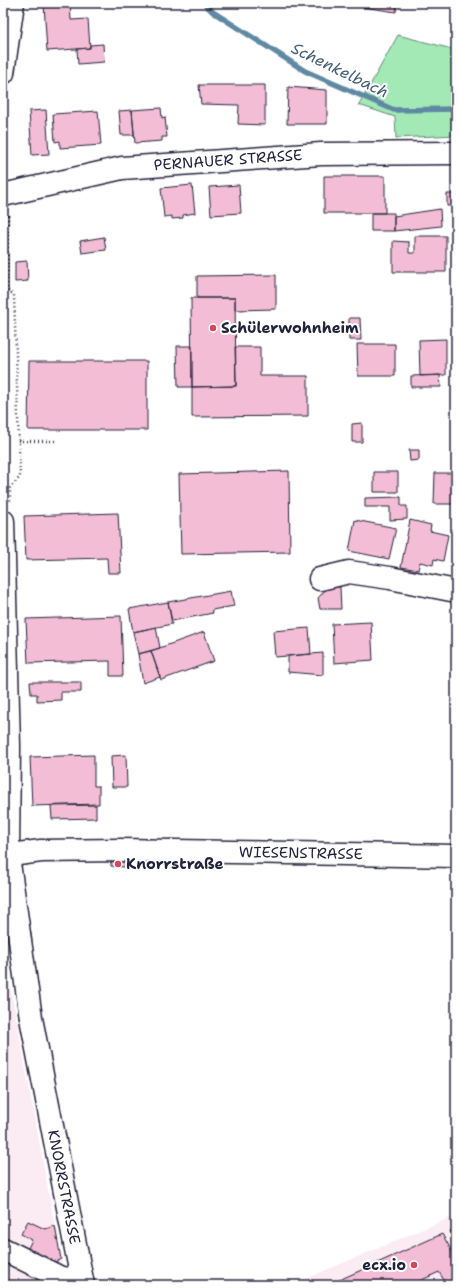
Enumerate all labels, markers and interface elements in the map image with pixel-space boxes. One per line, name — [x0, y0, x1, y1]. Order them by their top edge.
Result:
water label: Schenkelbach — [288, 37, 392, 103]
street label: PERNAUER STRASSE — [153, 145, 303, 175]
place label: Schülerwohnheim — [221, 318, 359, 338]
marker: Schülerwohnheim — [208, 323, 218, 333]
street label: WIESENSTRASSE — [239, 842, 363, 864]
place label: Knorrstraße — [126, 854, 223, 874]
marker: Knorrstraße — [113, 859, 123, 869]
street label: KNORRSTRASSE — [43, 1128, 85, 1246]
place label: ecx.io — [362, 1255, 406, 1275]
marker: ecx.io — [409, 1260, 419, 1270]

